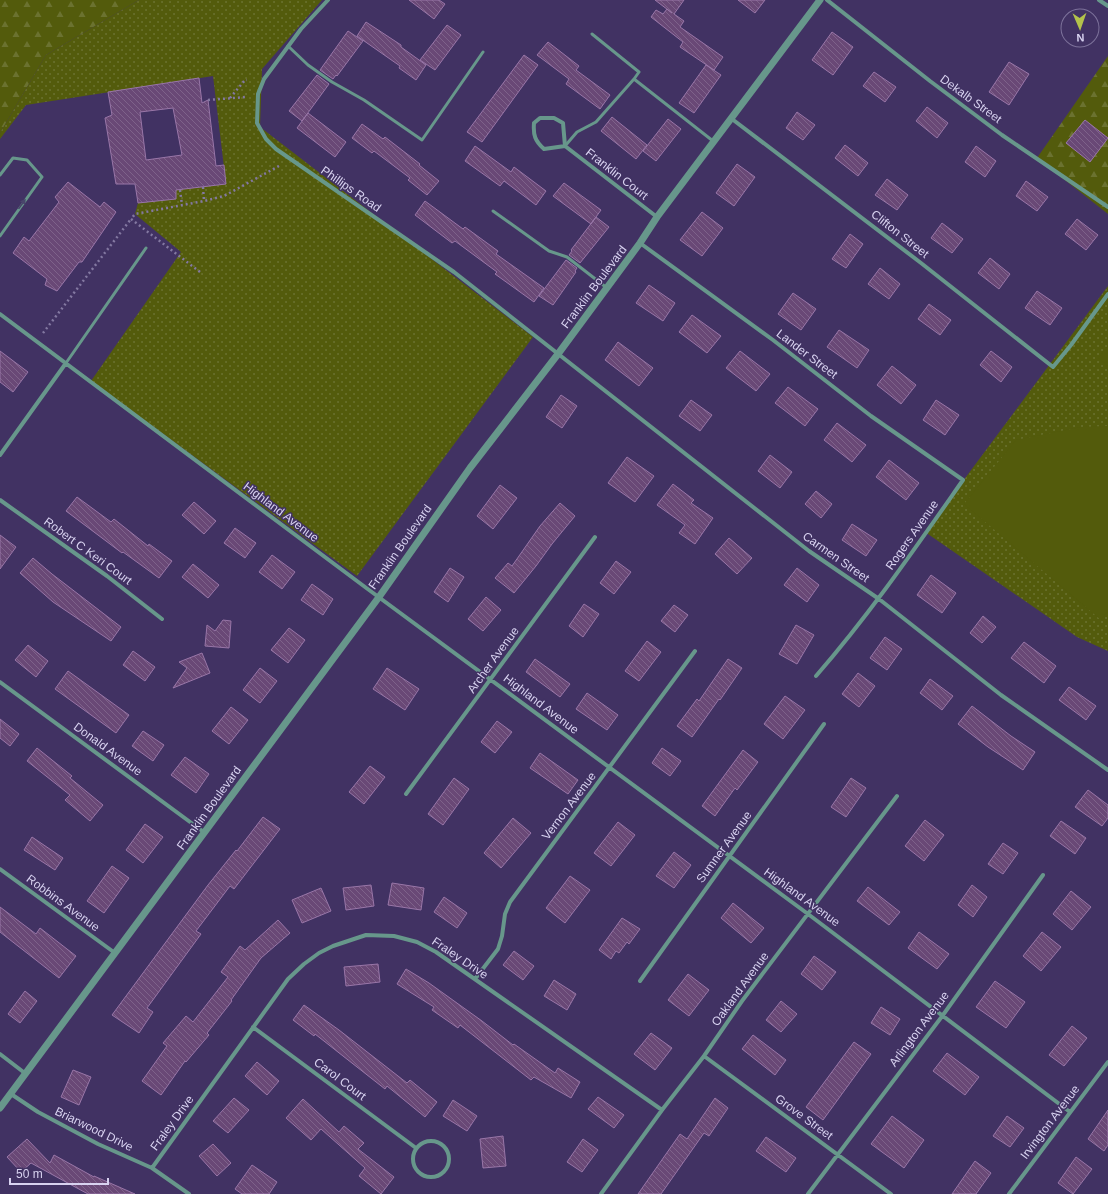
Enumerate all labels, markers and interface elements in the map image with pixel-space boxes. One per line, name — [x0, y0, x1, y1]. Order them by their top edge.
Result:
north arrow — [1060, 8, 1100, 48]
text: N — [1076, 32, 1085, 44]
street label: Dekalb Street — [937, 72, 1005, 126]
street label: Franklin Court — [583, 145, 652, 203]
street label: Phillips Road — [318, 163, 384, 215]
one-way arrow — [18, 199, 26, 210]
street label: Clifton Street — [868, 207, 932, 261]
street label: Franklin Boulevard — [558, 243, 630, 331]
street label: Lander Street — [774, 327, 841, 382]
street label: Highland Avenue — [241, 479, 322, 545]
street label: Rogers Avenue — [883, 497, 941, 573]
street label: Franklin Boulevard — [366, 502, 434, 592]
street label: Robert C Keri Court — [41, 514, 135, 588]
street label: Carmen Street — [800, 529, 873, 585]
street label: Archer Avenue — [464, 624, 522, 696]
street label: Highland Avenue — [501, 671, 582, 737]
street label: Donald Avenue — [71, 719, 145, 779]
street label: Franklin Boulevard — [174, 763, 244, 853]
street label: Vernon Avenue — [539, 769, 599, 843]
street label: Sumner Avenue — [693, 808, 755, 886]
street label: Highland Avenue — [761, 865, 843, 929]
street label: Robbins Avenue — [24, 872, 103, 934]
street label: Fraley Drive — [429, 934, 491, 982]
street label: Oakland Avenue — [709, 949, 772, 1029]
street label: Arlington Avenue — [886, 988, 952, 1069]
street label: Carol Court — [311, 1055, 369, 1103]
street label: Irvington Avenue — [1018, 1082, 1083, 1162]
street label: Grove Street — [772, 1091, 836, 1143]
street label: Fraley Drive — [147, 1092, 197, 1153]
street label: Briarwood Drive — [53, 1104, 136, 1154]
scale bar — [10, 1160, 108, 1186]
text: 50 m — [16, 1167, 43, 1181]

